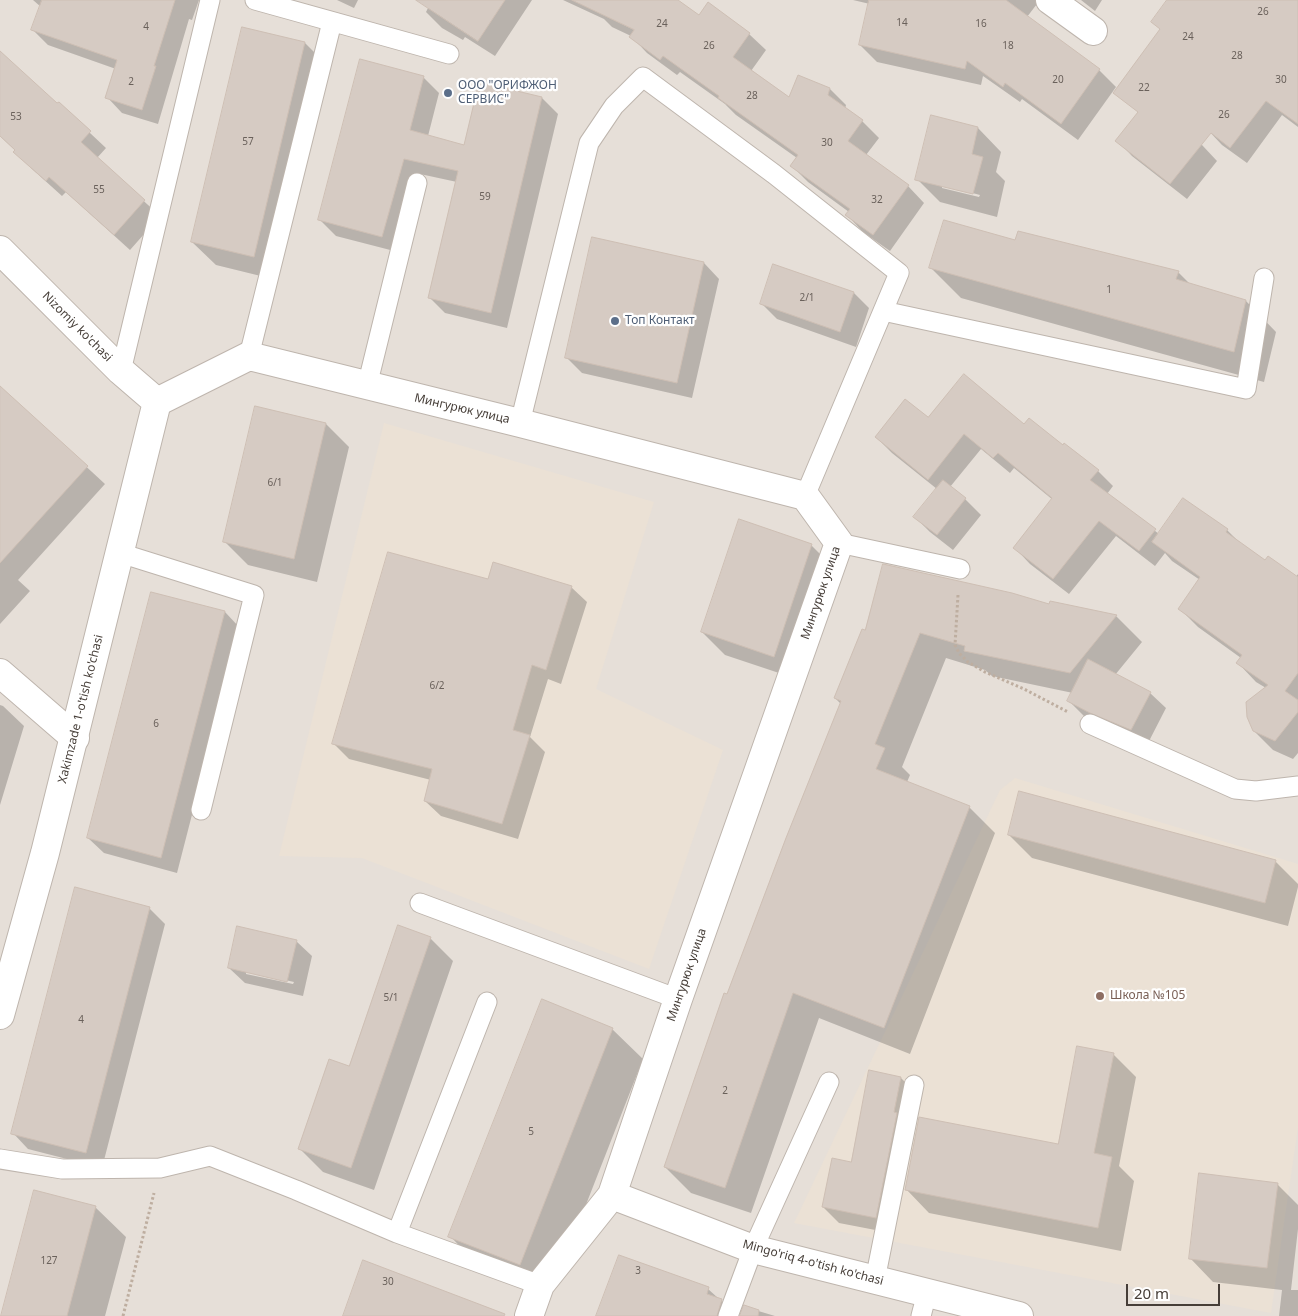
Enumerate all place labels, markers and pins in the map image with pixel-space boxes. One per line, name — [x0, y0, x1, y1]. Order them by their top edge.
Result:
place label: ООО "ОРИФЖОН СЕРВИС" — [458, 79, 557, 107]
marker: ООО "ОРИФЖОН СЕРВИС" — [442, 87, 454, 99]
place label: Топ Контакт — [625, 314, 695, 328]
marker: Топ Контакт — [609, 315, 621, 327]
place label: Школа №105 — [1110, 989, 1185, 1003]
marker: Школа №105 — [1094, 990, 1106, 1002]

